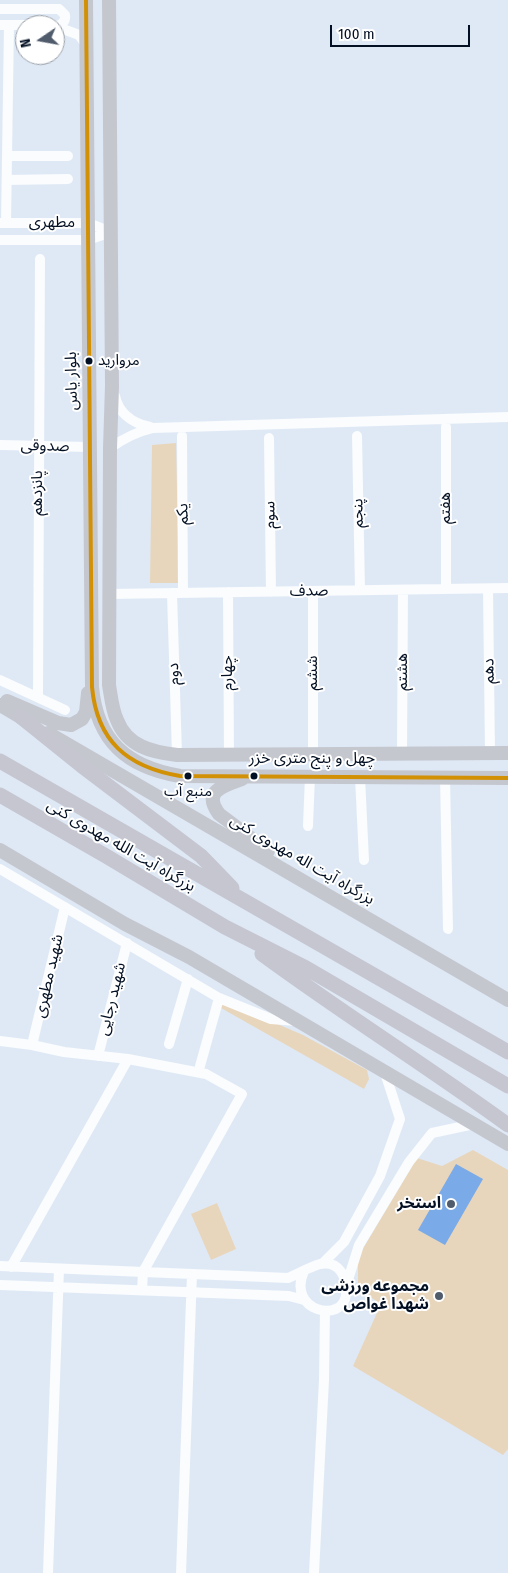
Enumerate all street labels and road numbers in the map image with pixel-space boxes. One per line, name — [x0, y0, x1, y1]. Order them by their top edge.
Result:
street label: مطهری — [29, 213, 75, 233]
street label: بلوار یاس — [62, 351, 82, 411]
street label: صدوقی — [20, 436, 70, 456]
street label: پانزدهم — [28, 470, 48, 516]
street label: هفتم — [436, 492, 456, 524]
street label: پنجم — [348, 498, 368, 528]
street label: سوم — [260, 501, 280, 529]
street label: یکم — [173, 503, 193, 525]
street label: صدف — [289, 581, 329, 601]
street label: هشتم — [393, 653, 413, 691]
street label: چهارم — [218, 655, 238, 691]
street label: ششم — [303, 655, 323, 691]
street label: دهم — [479, 658, 499, 684]
street label: دوم — [164, 662, 184, 686]
street label: چهل و پنج متری خزر — [249, 749, 375, 769]
street label: بزرگراه آیت الله مهدوی کنی — [43, 796, 199, 896]
street label: بزرگراه آیت اله مهدوی کنی — [226, 811, 378, 909]
street label: شهید مطهری — [30, 932, 68, 1020]
street label: شهید رجایی — [94, 960, 130, 1038]

